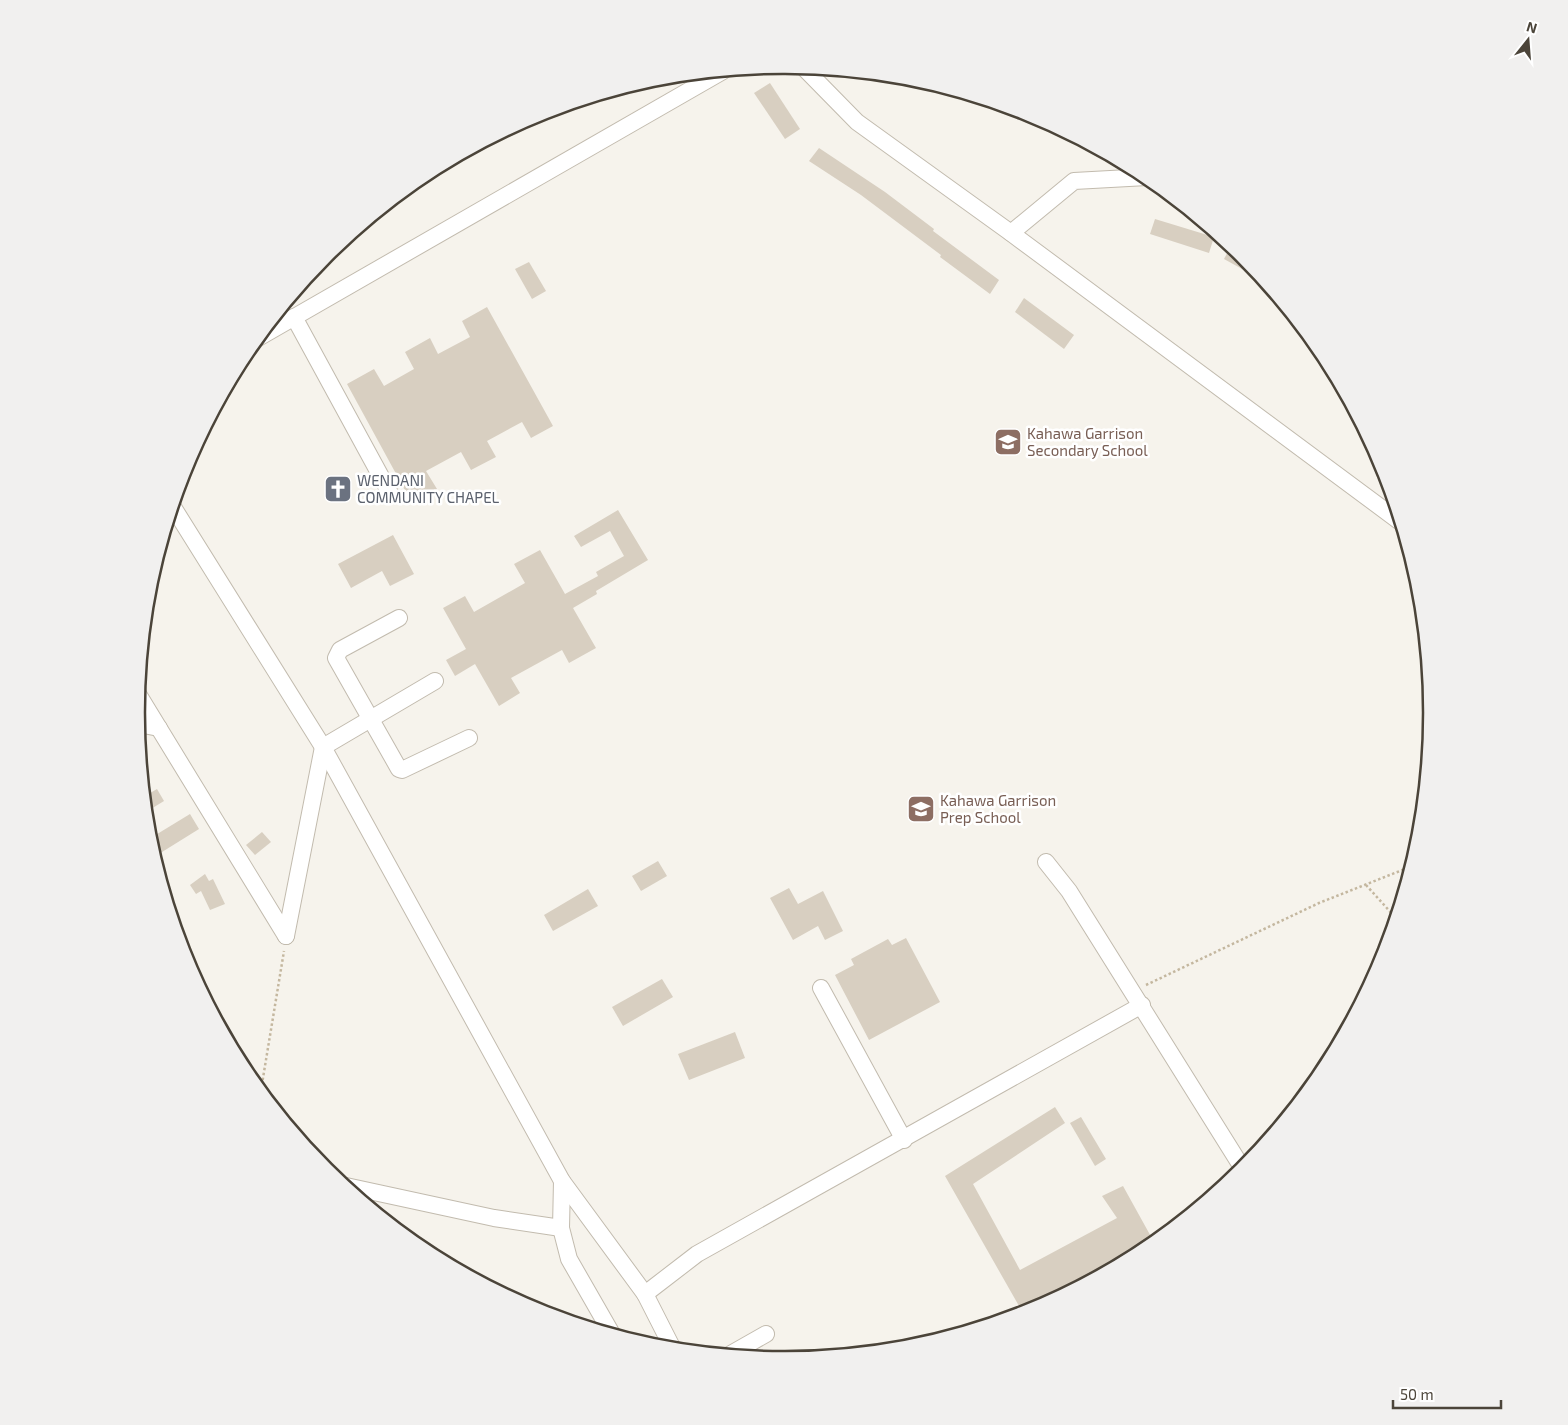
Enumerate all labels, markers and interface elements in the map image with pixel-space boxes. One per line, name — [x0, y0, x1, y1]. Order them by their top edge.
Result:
north arrow — [1503, 15, 1553, 65]
text: N — [1525, 17, 1539, 37]
place label: Kahawa Garrison Secondary School — [1027, 424, 1148, 459]
school or university icon: Kahawa Garrison Secondary School — [993, 427, 1023, 457]
place label: WENDANI COMMUNITY CHAPEL — [357, 471, 500, 506]
church icon: WENDANI COMMUNITY CHAPEL — [323, 474, 353, 504]
place label: Kahawa Garrison Prep School — [940, 791, 1056, 826]
school or university icon: Kahawa Garrison Prep School — [906, 794, 936, 824]
scale bar — [1393, 1378, 1500, 1410]
text: 50 m — [1400, 1385, 1434, 1403]

